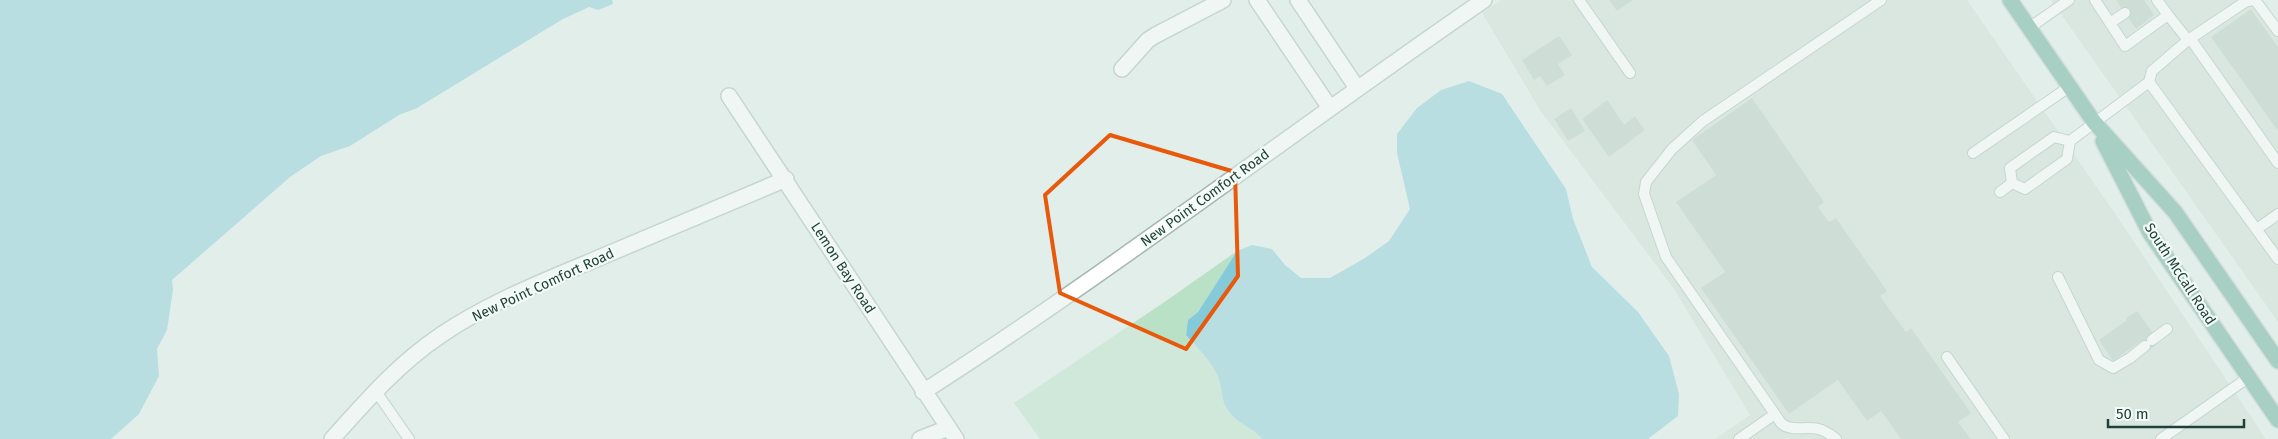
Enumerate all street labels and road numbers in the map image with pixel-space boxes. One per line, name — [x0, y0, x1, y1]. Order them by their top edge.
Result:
street label: New Point Comfort Road — [1137, 146, 1273, 250]
street label: Lemon Bay Road — [807, 219, 879, 317]
street label: South McCall Road — [2141, 220, 2219, 328]
street label: New Point Comfort Road — [469, 245, 617, 325]

